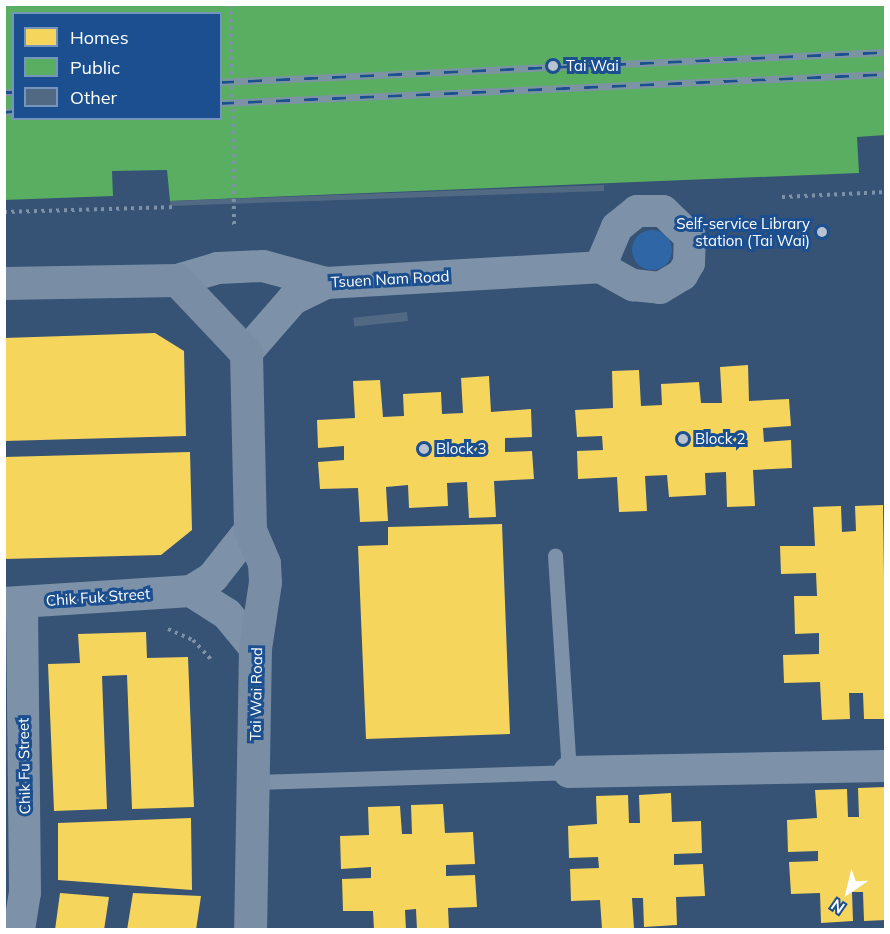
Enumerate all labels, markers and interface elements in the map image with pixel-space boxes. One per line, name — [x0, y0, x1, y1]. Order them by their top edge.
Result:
legend — [12, 12, 222, 120]
text: Homes — [70, 26, 129, 49]
text: Public — [70, 56, 120, 79]
marker: Tai Wai — [544, 57, 562, 75]
place label: Tai Wai — [566, 57, 619, 75]
text: Other — [70, 86, 117, 109]
place label: Self-service Library station (Tai Wai) — [676, 214, 810, 249]
marker: Self-service Library station (Tai Wai) — [815, 225, 829, 239]
street label: Tsuen Nam Road — [330, 267, 450, 291]
place label: Block 2 — [695, 430, 745, 448]
marker: Block 2 — [676, 432, 690, 446]
place label: Block 3 — [436, 440, 486, 458]
marker: Block 3 — [417, 442, 431, 456]
street label: Chik Fuk Street — [45, 584, 151, 610]
street label: Tai Wai Road — [246, 647, 266, 741]
street label: Chik Fu Street — [14, 718, 34, 814]
north arrow — [818, 862, 878, 922]
text: N — [827, 895, 848, 918]

